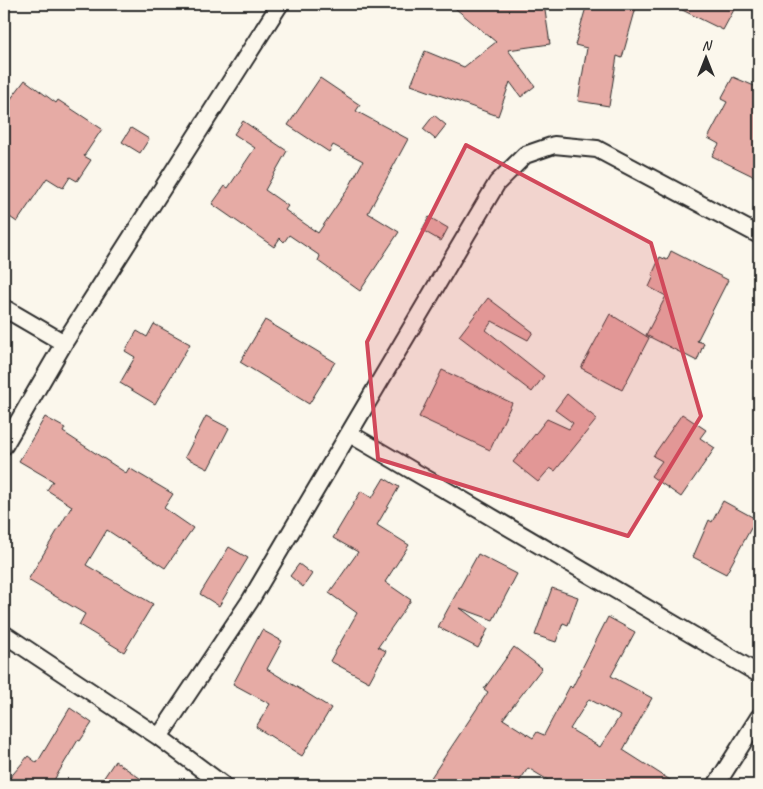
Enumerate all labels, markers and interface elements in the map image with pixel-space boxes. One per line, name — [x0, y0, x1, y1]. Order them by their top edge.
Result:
north arrow — [680, 32, 730, 82]
text: N — [702, 37, 713, 54]

